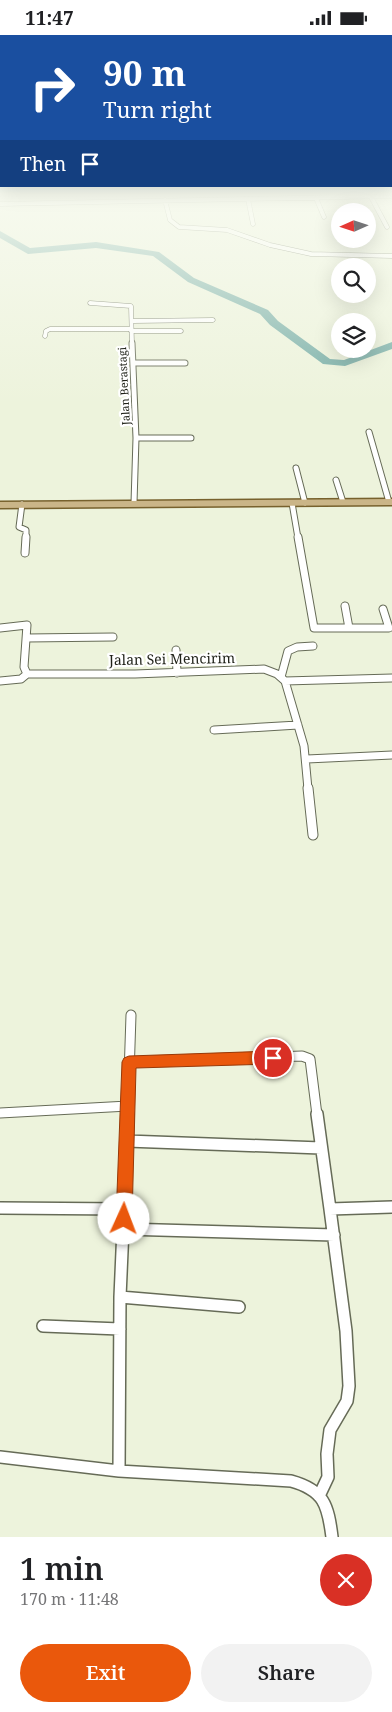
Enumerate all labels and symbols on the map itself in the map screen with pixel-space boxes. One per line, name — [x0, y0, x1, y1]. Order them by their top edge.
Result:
north arrow — [331, 203, 376, 247]
street label: Jalan Berastagi — [114, 346, 133, 427]
street label: Jalan Sei Mencirim — [108, 648, 235, 669]
pin — [252, 1037, 294, 1079]
position arrow — [97, 1192, 149, 1244]

